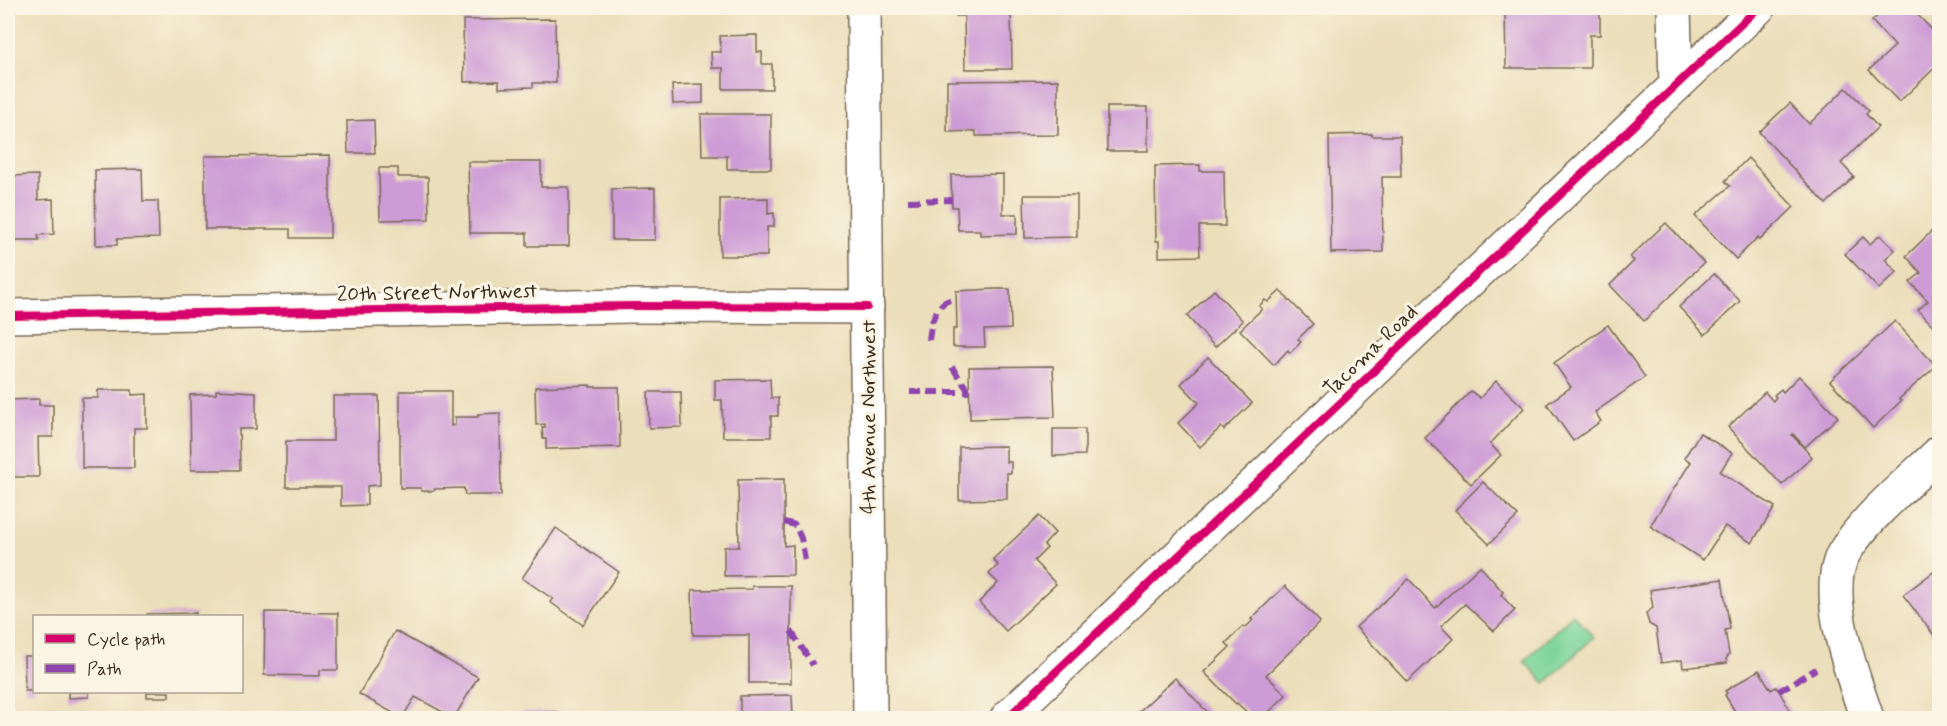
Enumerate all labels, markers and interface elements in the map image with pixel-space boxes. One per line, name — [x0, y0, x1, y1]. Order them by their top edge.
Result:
street label: 20th Street Northwest — [337, 277, 538, 309]
street label: Tacoma Road — [1317, 299, 1424, 403]
street label: 4th Avenue Northwest — [855, 319, 883, 514]
legend — [33, 615, 243, 693]
text: Cycle path — [87, 628, 165, 652]
text: Path — [87, 658, 122, 682]

